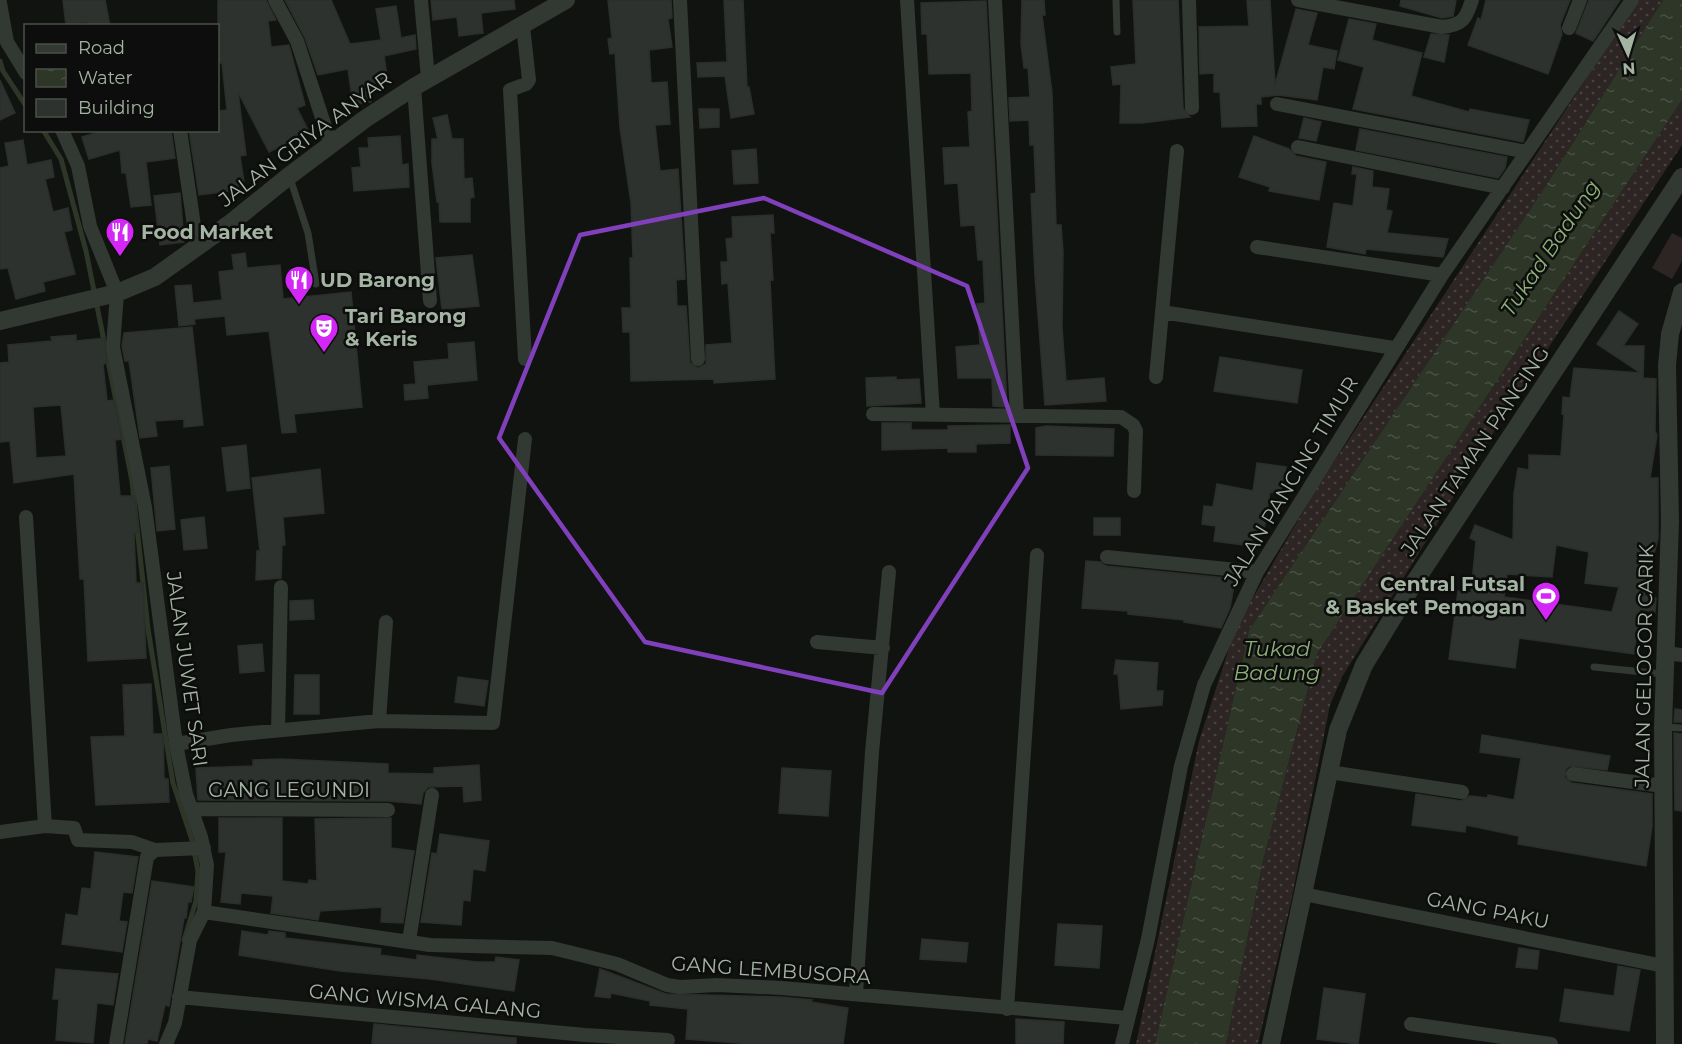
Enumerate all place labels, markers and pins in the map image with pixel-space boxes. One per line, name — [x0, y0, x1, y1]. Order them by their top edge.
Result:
restaurant icon: Food Market — [104, 216, 136, 258]
place label: Food Market — [141, 220, 273, 244]
restaurant icon: UD Barong — [283, 264, 315, 306]
place label: UD Barong — [320, 268, 435, 292]
place label: Tari Barong & Keris — [345, 304, 466, 351]
theatre icon: Tari Barong & Keris — [308, 312, 340, 354]
place label: Central Futsal & Basket Pemogan — [1326, 572, 1525, 619]
sports icon: Central Futsal & Basket Pemogan — [1530, 580, 1562, 622]

